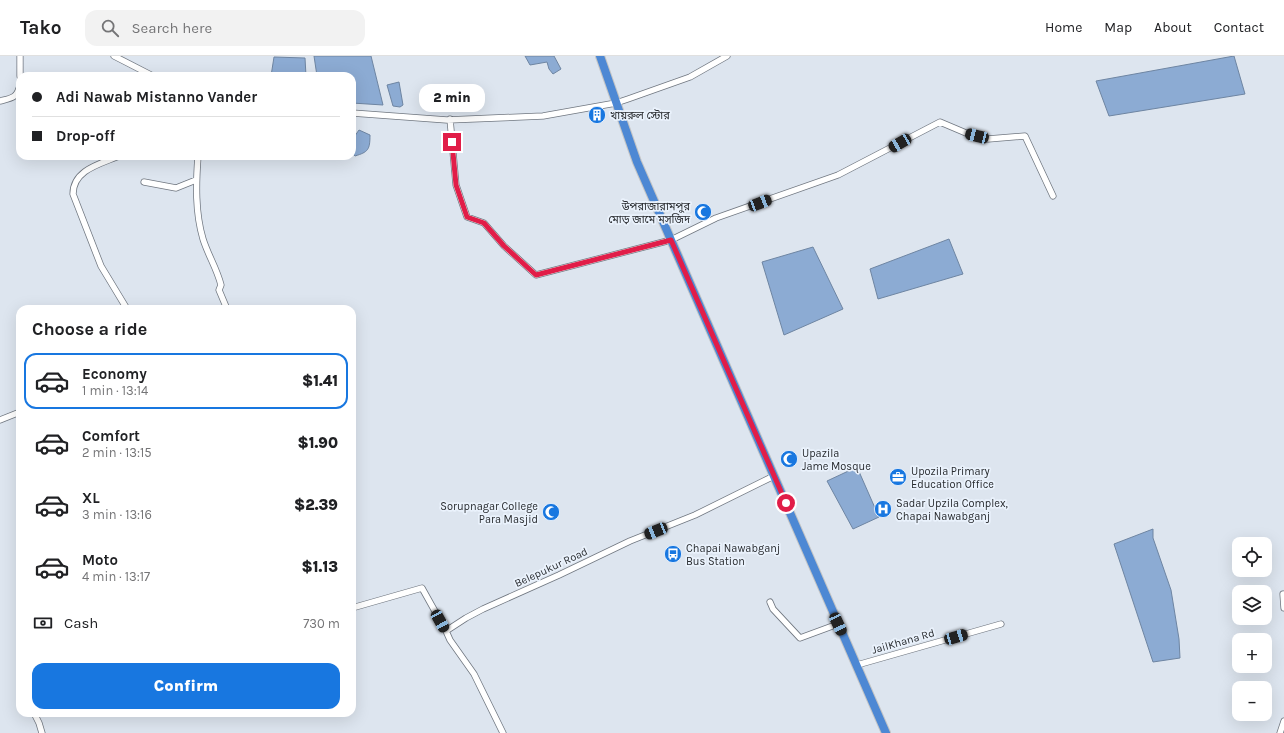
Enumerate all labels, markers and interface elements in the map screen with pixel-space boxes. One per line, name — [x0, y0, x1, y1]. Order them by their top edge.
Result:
search box — [85, 10, 365, 46]
text: Tako — [20, 17, 61, 39]
icon: search — [99, 17, 121, 39]
text: Search here — [131, 19, 212, 37]
text: Home — [1045, 19, 1082, 36]
text: Map — [1104, 19, 1132, 36]
text: About — [1154, 19, 1192, 36]
text: Contact — [1214, 19, 1264, 36]
callout: 2 min — [419, 84, 485, 112]
text: Adi Nawab Mistanno Vander — [56, 88, 257, 106]
text: 2 min — [433, 90, 471, 105]
building icon: খায়রুল স্টোর — [587, 105, 607, 125]
place label: খায়রুল স্টোর — [610, 109, 670, 122]
text: Drop-off — [56, 127, 115, 145]
car — [964, 127, 990, 145]
car — [887, 132, 913, 154]
route end — [443, 133, 461, 151]
car — [747, 193, 773, 213]
place label: উপরাজারামপুর মোড় জামে মসজিদ — [608, 200, 691, 226]
mosque icon: উপরাজারামপুর মোড় জামে মসজিদ — [693, 202, 713, 222]
text: Choose a ride — [32, 318, 147, 340]
icon: car — [34, 363, 70, 399]
text: Economy — [82, 365, 147, 383]
text: $1.41 — [302, 372, 338, 390]
text: 1 min · 13:14 — [82, 383, 148, 398]
icon: car — [34, 425, 70, 461]
text: Comfort — [82, 427, 140, 445]
text: $1.90 — [297, 434, 338, 452]
text: 2 min · 13:15 — [82, 445, 152, 460]
place label: Upazila Jame Mosque — [802, 447, 871, 473]
mosque icon: Upazila Jame Mosque — [779, 449, 799, 469]
place label: Upozila Primary Education Office — [911, 465, 994, 491]
office icon: Upozila Primary Education Office — [888, 467, 908, 487]
icon: car — [34, 487, 70, 523]
text: XL — [82, 489, 100, 507]
route start — [777, 494, 795, 512]
text: $2.39 — [294, 496, 338, 514]
place label: Sadar Upzila Complex, Chapai Nawabganj — [896, 497, 1008, 523]
hospital icon: Sadar Upzila Complex, Chapai Nawabganj — [873, 499, 893, 519]
place label: Sorupnagar College Para Masjid — [440, 500, 538, 526]
mosque icon: Sorupnagar College Para Masjid — [541, 502, 561, 522]
text: 3 min · 13:16 — [82, 507, 152, 522]
car — [643, 521, 669, 541]
map controls — [1232, 537, 1272, 721]
button: locate — [1232, 537, 1272, 577]
place label: Chapai Nawabganj Bus Station — [686, 542, 780, 568]
bus stop icon: Chapai Nawabganj Bus Station — [663, 544, 683, 564]
street label: Belepukur Road — [513, 545, 590, 590]
icon: car — [34, 549, 70, 585]
text: Moto — [82, 551, 118, 569]
text: $1.13 — [302, 558, 338, 576]
text: 4 min · 13:17 — [82, 569, 150, 584]
button: layers — [1232, 585, 1272, 625]
car — [429, 608, 451, 634]
car — [827, 611, 849, 637]
icon: cash — [32, 612, 54, 634]
text: Cash — [64, 614, 98, 632]
text: 730 m — [303, 616, 340, 631]
street label: JailKhana Rd — [870, 626, 936, 657]
car — [943, 628, 969, 646]
button: + — [1232, 633, 1272, 673]
button: Confirm — [32, 663, 340, 709]
button: − — [1232, 681, 1272, 721]

